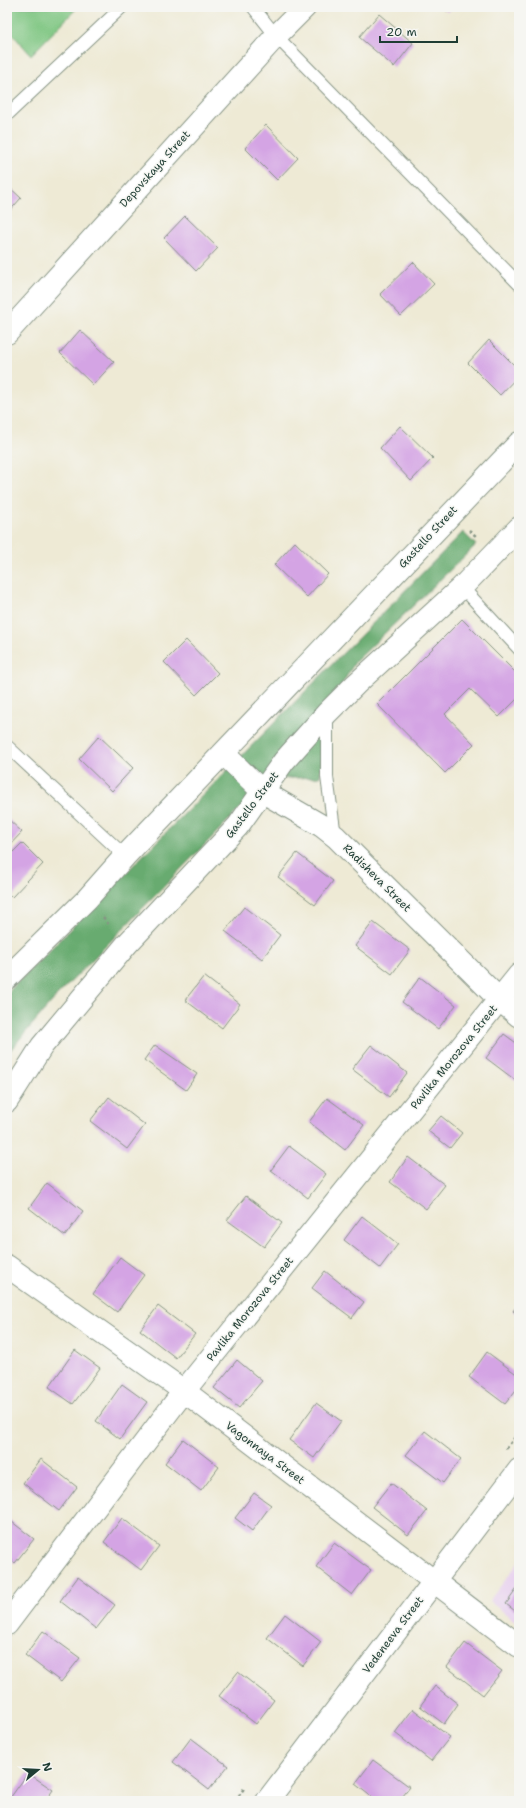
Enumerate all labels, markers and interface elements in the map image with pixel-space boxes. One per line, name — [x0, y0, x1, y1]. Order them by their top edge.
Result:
scale bar — [380, 18, 457, 44]
text: 20 m — [386, 24, 417, 40]
street label: Depovskaya Street — [116, 127, 194, 211]
street label: Gastello Street — [395, 502, 461, 571]
street label: Gastello Street — [222, 768, 282, 842]
street label: Radisheva Street — [340, 841, 414, 915]
street label: Pavlika Morozova Street — [407, 1001, 501, 1112]
street label: Pavlika Morozova Street — [203, 1253, 297, 1364]
street label: Vagonnaya Street — [222, 1418, 308, 1488]
street label: Vedeneeva Street — [359, 1593, 427, 1677]
north arrow — [18, 1750, 58, 1790]
text: N — [39, 1761, 56, 1774]

